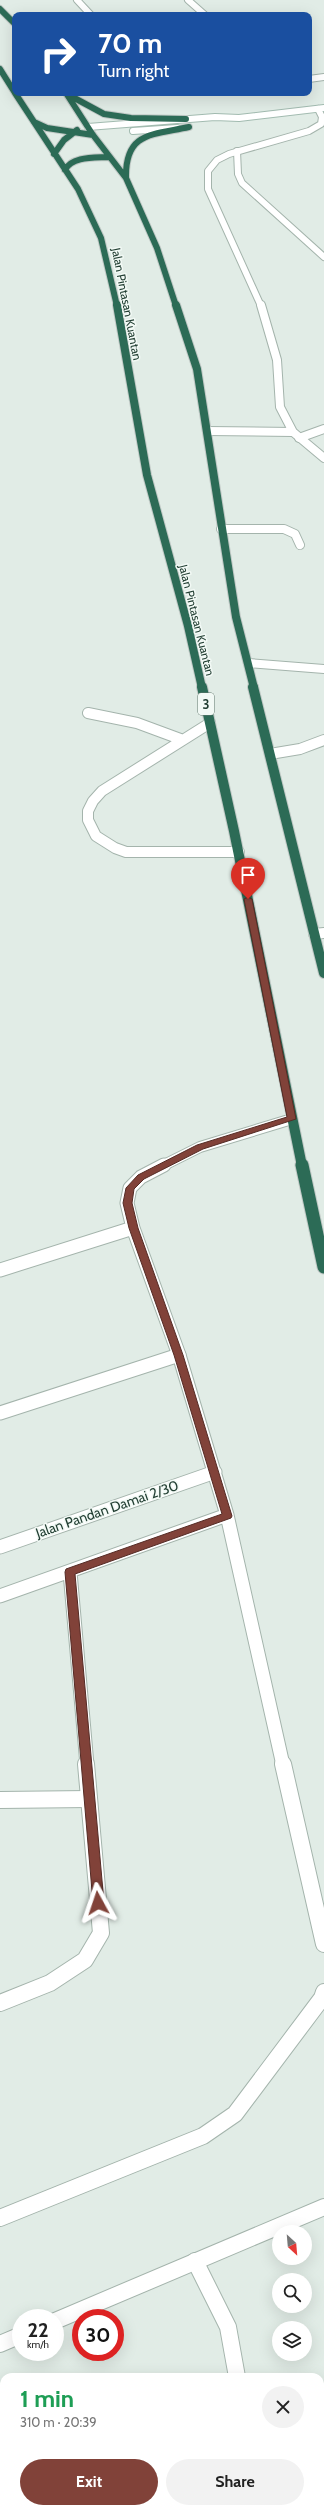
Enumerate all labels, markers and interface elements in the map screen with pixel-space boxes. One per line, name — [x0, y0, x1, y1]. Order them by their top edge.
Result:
text: 70 m — [98, 26, 162, 60]
icon: right — [32, 28, 84, 80]
text: Turn right — [98, 60, 169, 82]
street label: Jalan Pintasan Kuantan — [109, 246, 145, 362]
street label: Jalan Pintasan Kuantan — [176, 562, 218, 678]
road number: 3 — [198, 693, 214, 715]
pin — [231, 858, 265, 899]
icon: arrive — [237, 864, 259, 886]
street label: Jalan Pandan Damai 2/30 — [32, 1476, 181, 1542]
position arrow — [77, 1882, 119, 1924]
north arrow — [272, 2225, 312, 2265]
map controls — [272, 2225, 312, 2361]
button: search — [272, 2273, 312, 2313]
speed limit sign: 30 — [72, 2309, 124, 2361]
text: 22 — [27, 2318, 49, 2342]
button: layers — [272, 2321, 312, 2361]
text: km/h — [27, 2338, 49, 2351]
text: 1 min — [20, 2384, 74, 2413]
button: close — [262, 2386, 304, 2428]
text: 310 m · 20:39 — [20, 2414, 97, 2430]
button: Exit — [20, 2459, 158, 2505]
button: Share — [166, 2459, 304, 2505]

